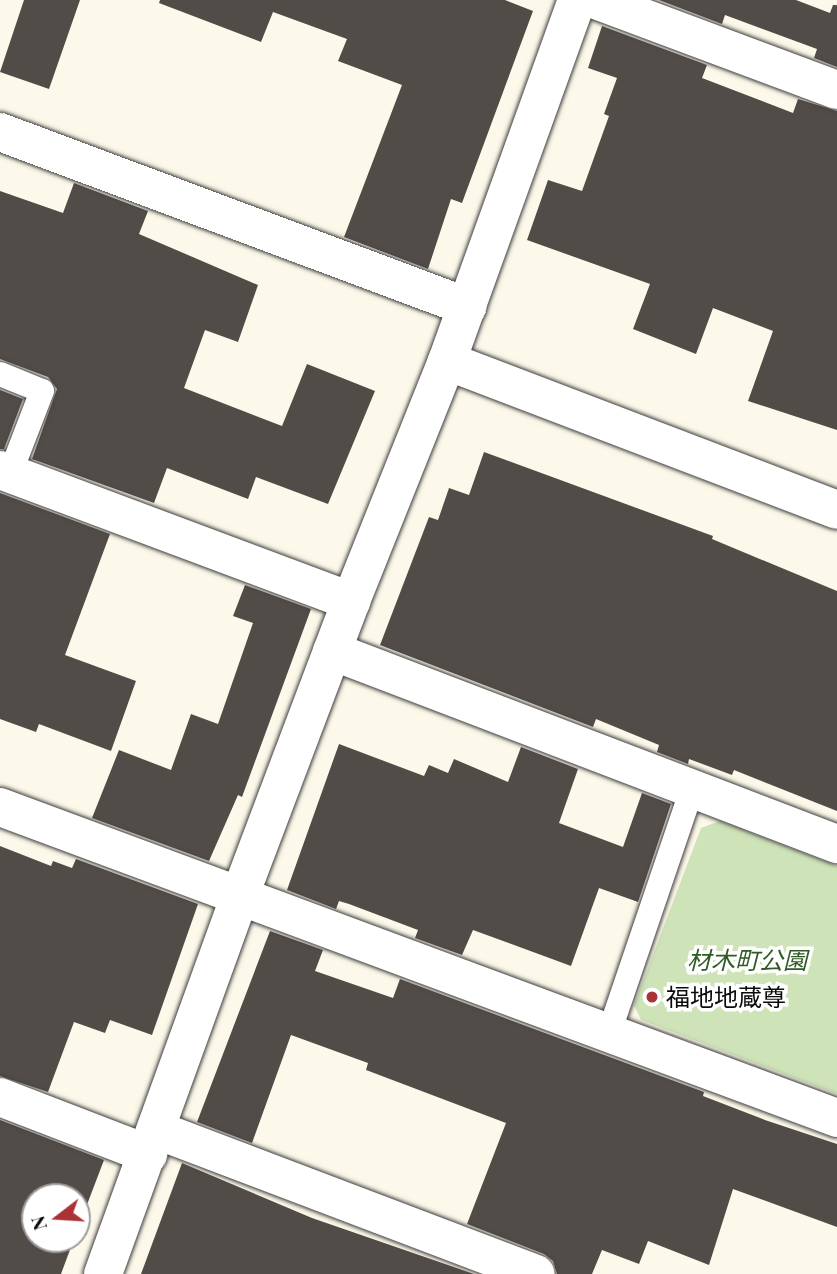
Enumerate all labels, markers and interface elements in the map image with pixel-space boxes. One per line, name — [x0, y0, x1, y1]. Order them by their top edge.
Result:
park label: 材木町公園 — [687, 946, 807, 974]
place label: 福地地蔵尊 — [666, 983, 786, 1011]
marker: 福地地蔵尊 — [644, 989, 660, 1005]
north arrow — [21, 1183, 91, 1253]
text: N — [23, 1213, 52, 1234]

